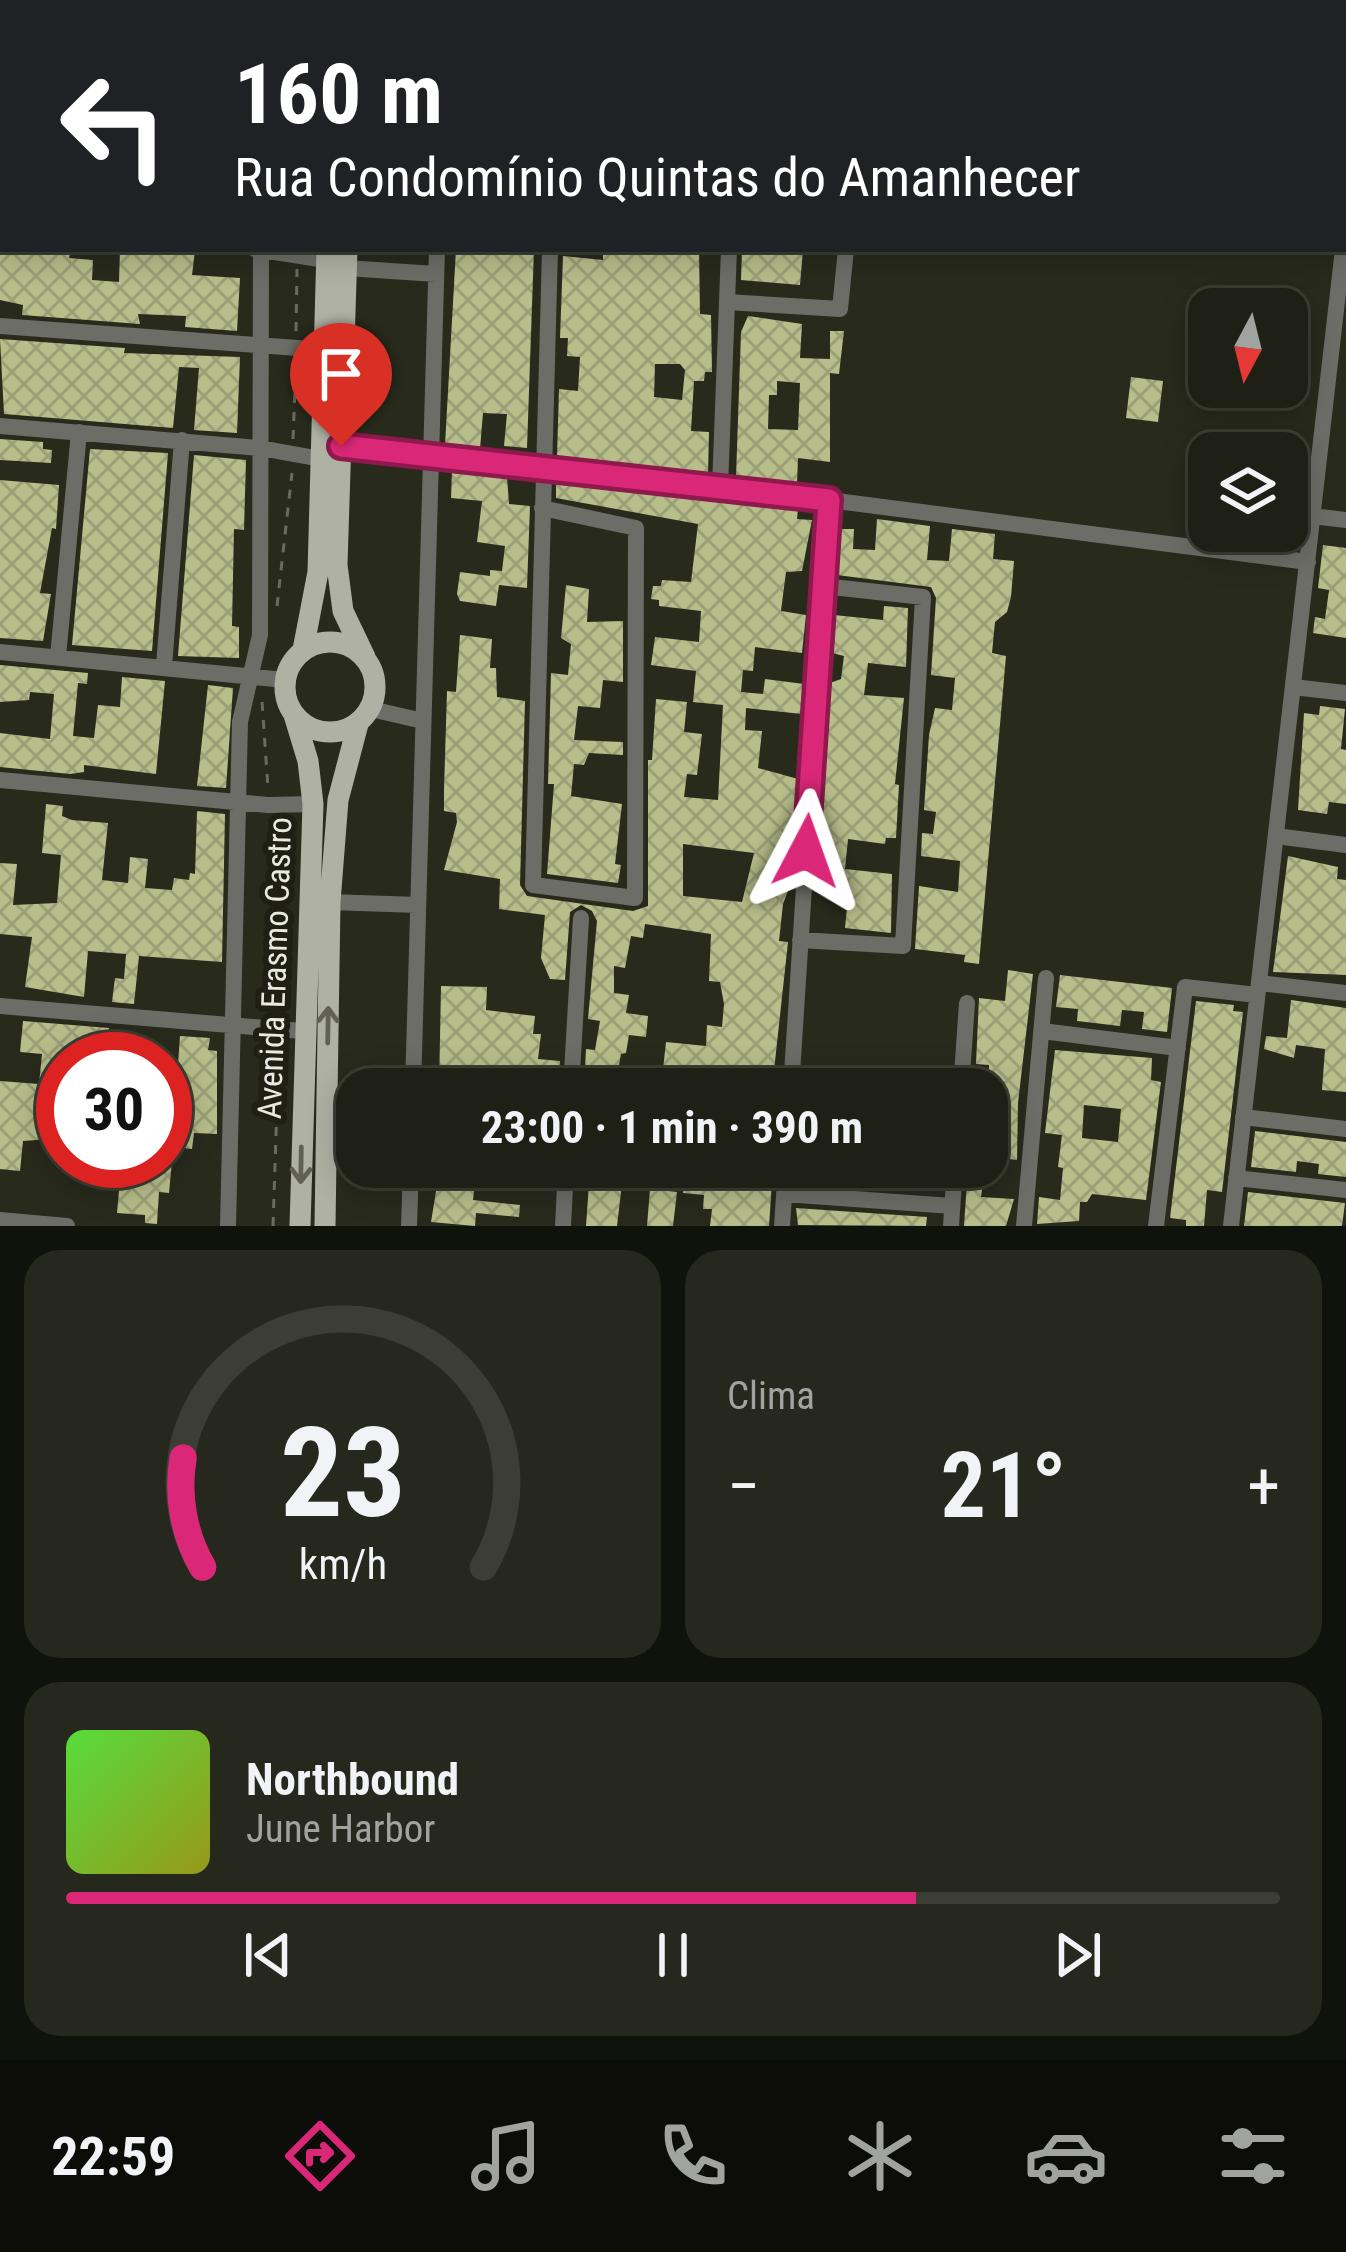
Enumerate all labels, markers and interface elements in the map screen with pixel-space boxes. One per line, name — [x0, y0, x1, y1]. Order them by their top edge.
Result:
text: 160 m — [234, 45, 443, 144]
icon: left — [36, 48, 192, 204]
text: Rua Condomínio Quintas do Amanhecer — [234, 146, 1080, 209]
north arrow — [1188, 288, 1308, 408]
map controls — [1188, 288, 1308, 552]
pin — [290, 323, 392, 446]
icon: arrive — [308, 341, 374, 407]
button: layers — [1188, 432, 1308, 552]
position arrow — [743, 788, 869, 914]
street label: Avenida Erasmo Castro — [250, 816, 299, 1120]
one-way arrow — [317, 1006, 340, 1045]
speed limit sign: 30 — [36, 1032, 192, 1188]
text: 23:00 · 1 min · 390 m — [481, 1101, 863, 1154]
one-way arrow — [289, 1145, 312, 1184]
text: Clima — [727, 1373, 815, 1419]
text: 23 — [279, 1400, 406, 1546]
text: 21° — [941, 1434, 1067, 1539]
text: − — [727, 1448, 760, 1525]
text: + — [1247, 1448, 1280, 1525]
text: km/h — [298, 1539, 387, 1589]
text: Northbound — [246, 1753, 459, 1806]
text: June Harbor — [246, 1806, 435, 1852]
icon: previous — [235, 1922, 301, 1988]
icon: pause — [640, 1922, 706, 1988]
icon: next — [1045, 1922, 1111, 1988]
icon: directions — [278, 2114, 362, 2198]
icon: music — [464, 2114, 548, 2198]
icon: phone — [651, 2114, 735, 2198]
icon: climate — [838, 2114, 922, 2198]
icon: car — [1024, 2114, 1108, 2198]
icon: filters — [1211, 2114, 1295, 2198]
text: 22:59 — [51, 2125, 175, 2188]

